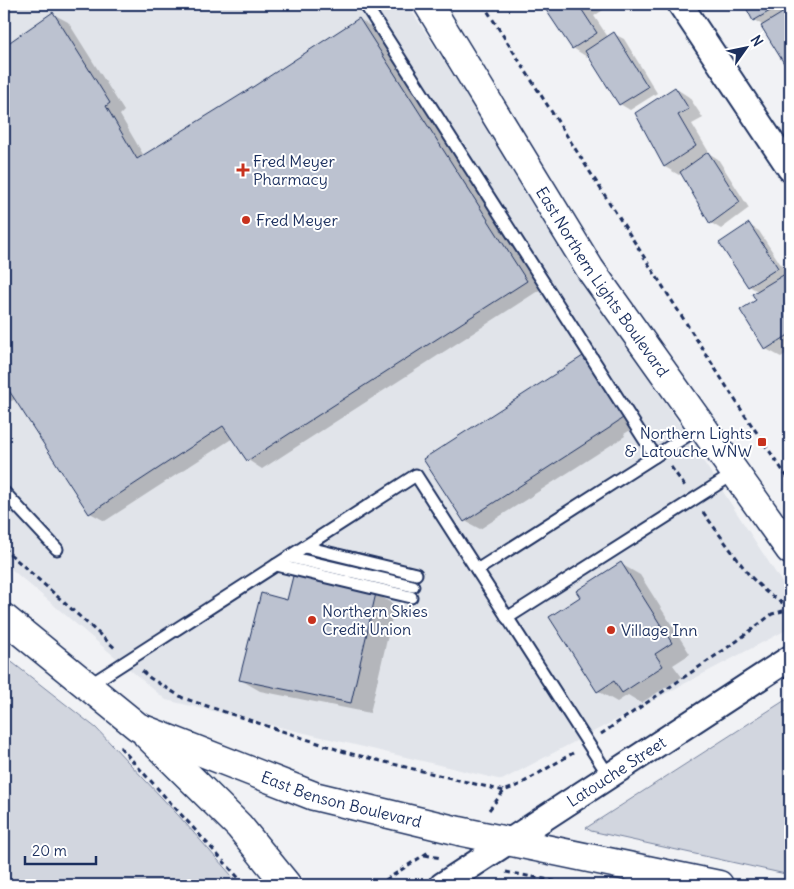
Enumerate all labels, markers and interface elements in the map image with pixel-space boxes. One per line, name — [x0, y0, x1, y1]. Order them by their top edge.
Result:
north arrow — [722, 22, 772, 72]
text: N — [747, 32, 767, 50]
place label: Fred Meyer Pharmacy — [253, 151, 335, 189]
marker: Fred Meyer Pharmacy — [237, 164, 249, 176]
street label: East Northern Lights Boulevard — [532, 183, 673, 380]
place label: Fred Meyer — [256, 210, 338, 230]
marker: Fred Meyer — [240, 214, 252, 226]
place label: Northern Lights & Latouche WNW — [625, 423, 752, 461]
marker: Northern Lights & Latouche WNW — [756, 436, 768, 448]
place label: Northern Skies Credit Union — [322, 601, 428, 639]
marker: Northern Skies Credit Union — [306, 614, 318, 626]
place label: Village Inn — [621, 620, 698, 640]
marker: Village Inn — [605, 624, 617, 636]
street label: Latouche Street — [563, 732, 670, 811]
street label: East Benson Boulevard — [258, 766, 424, 832]
scale bar — [25, 834, 96, 866]
text: 20 m — [32, 841, 67, 860]

